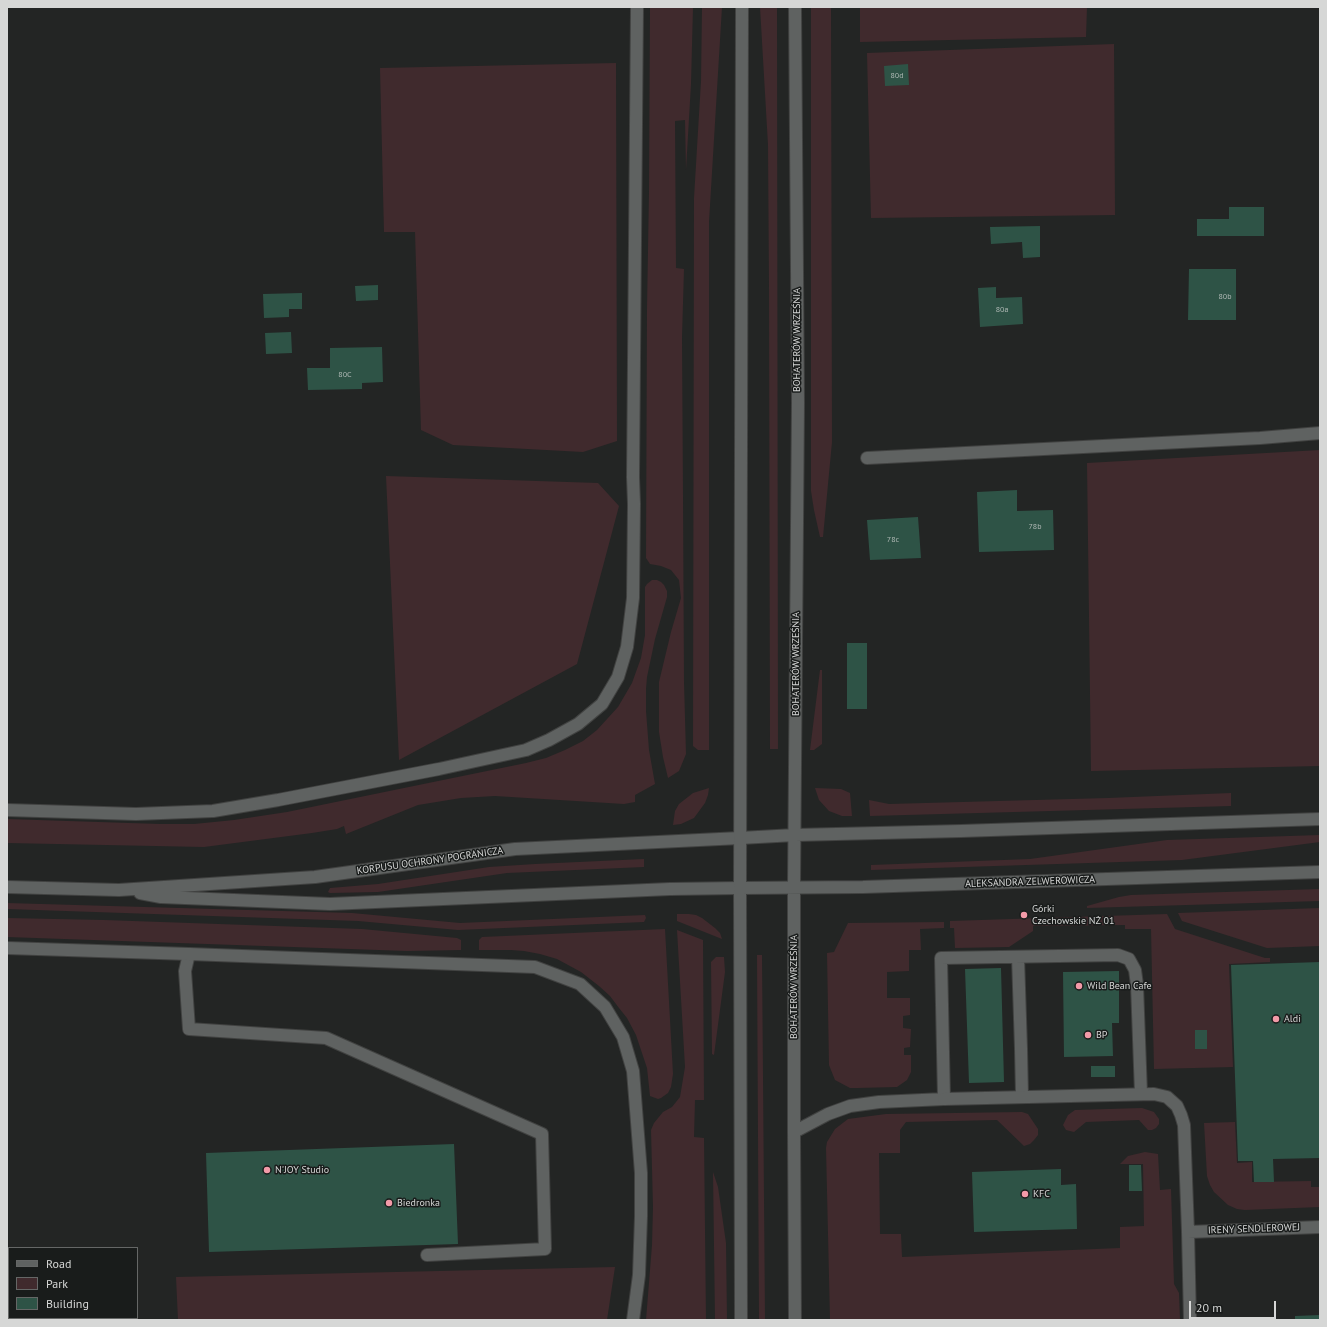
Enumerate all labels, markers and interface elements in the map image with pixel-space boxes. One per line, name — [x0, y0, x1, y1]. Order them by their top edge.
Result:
house number: 80d — [890, 71, 904, 81]
street label: BOHATERÓW WRZEŚNIA — [791, 288, 803, 392]
house number: 80b — [1218, 292, 1232, 302]
house number: 80a — [996, 305, 1008, 315]
house number: 80C — [338, 370, 352, 380]
house number: 78b — [1028, 522, 1042, 532]
house number: 78c — [887, 535, 899, 545]
street label: BOHATERÓW WRZEŚNIA — [790, 612, 802, 716]
street label: KORPUSU OCHRONY POGRANICZA — [356, 845, 504, 877]
street label: ALEKSANDRA ZELWEROWICZA — [965, 874, 1095, 890]
place label: Górki Czechowskie NŻ 01 — [1032, 903, 1115, 926]
marker: Górki Czechowskie NŻ 01 — [1019, 910, 1029, 920]
street label: BOHATERÓW WRZEŚNIA — [788, 935, 800, 1039]
place label: Wild Bean Cafe — [1087, 980, 1152, 992]
marker: Wild Bean Cafe — [1074, 981, 1084, 991]
place label: Aldi — [1284, 1013, 1301, 1025]
marker: Aldi — [1271, 1014, 1281, 1024]
place label: BP — [1096, 1029, 1107, 1041]
marker: BP — [1083, 1030, 1093, 1040]
place label: N'JOY Studio — [275, 1164, 329, 1176]
marker: N'JOY Studio — [262, 1165, 272, 1175]
place label: KFC — [1033, 1188, 1050, 1200]
marker: KFC — [1020, 1189, 1030, 1199]
place label: Biedronka — [397, 1197, 440, 1209]
marker: Biedronka — [384, 1198, 394, 1208]
street label: IRENY SENDLEROWEJ — [1208, 1221, 1300, 1237]
legend — [8, 1247, 138, 1319]
text: Road — [46, 1256, 71, 1271]
text: Park — [46, 1276, 68, 1291]
scale bar — [1191, 1293, 1278, 1319]
text: Building — [46, 1296, 89, 1311]
text: 20 m — [1196, 1300, 1222, 1315]

